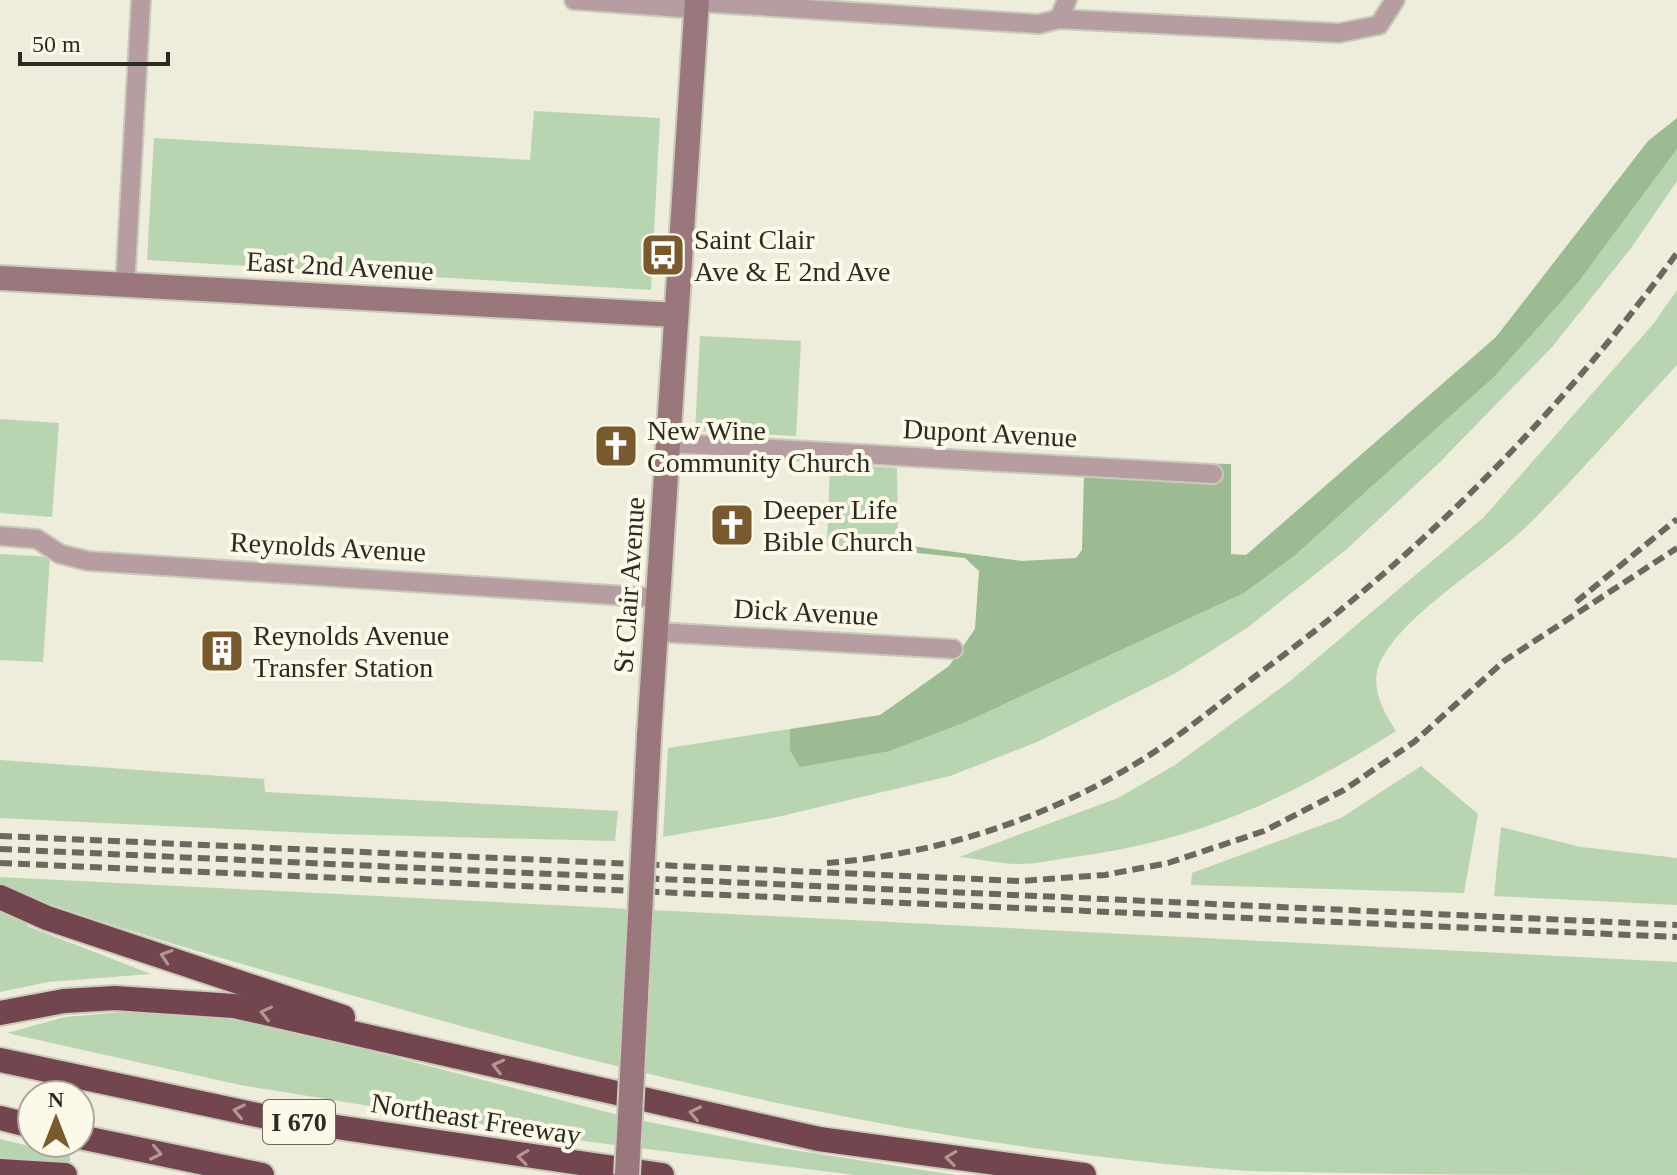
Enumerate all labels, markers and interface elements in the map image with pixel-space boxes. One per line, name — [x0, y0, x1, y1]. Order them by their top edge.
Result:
scale bar — [20, 16, 168, 66]
text: 50 m — [32, 31, 81, 57]
place label: Saint Clair Ave & E 2nd Ave — [694, 224, 890, 287]
bus stop icon: Saint Clair Ave & E 2nd Ave — [639, 231, 687, 279]
street label: East 2nd Avenue — [245, 246, 435, 286]
street label: Dupont Avenue — [902, 413, 1078, 453]
place label: New Wine Community Church — [647, 415, 870, 478]
church icon: New Wine Community Church — [592, 422, 640, 470]
place label: Deeper Life Bible Church — [763, 494, 913, 557]
street label: St Clair Avenue — [607, 496, 651, 674]
church icon: Deeper Life Bible Church — [708, 501, 756, 549]
street label: Reynolds Avenue — [229, 526, 427, 568]
street label: Dick Avenue — [733, 593, 879, 631]
place label: Reynolds Avenue Transfer Station — [253, 620, 449, 683]
building icon: Reynolds Avenue Transfer Station — [198, 627, 246, 675]
one-way arrow — [159, 949, 173, 965]
one-way arrow — [259, 1005, 273, 1022]
one-way arrow — [491, 1059, 505, 1076]
north arrow — [16, 1079, 96, 1159]
text: N — [48, 1087, 64, 1112]
street label: Northeast Freeway — [369, 1087, 583, 1151]
road number: I 670 — [263, 1100, 335, 1144]
one-way arrow — [232, 1103, 246, 1120]
one-way arrow — [688, 1106, 702, 1123]
one-way arrow — [150, 1144, 163, 1161]
one-way arrow — [516, 1149, 530, 1166]
one-way arrow — [944, 1150, 958, 1167]

